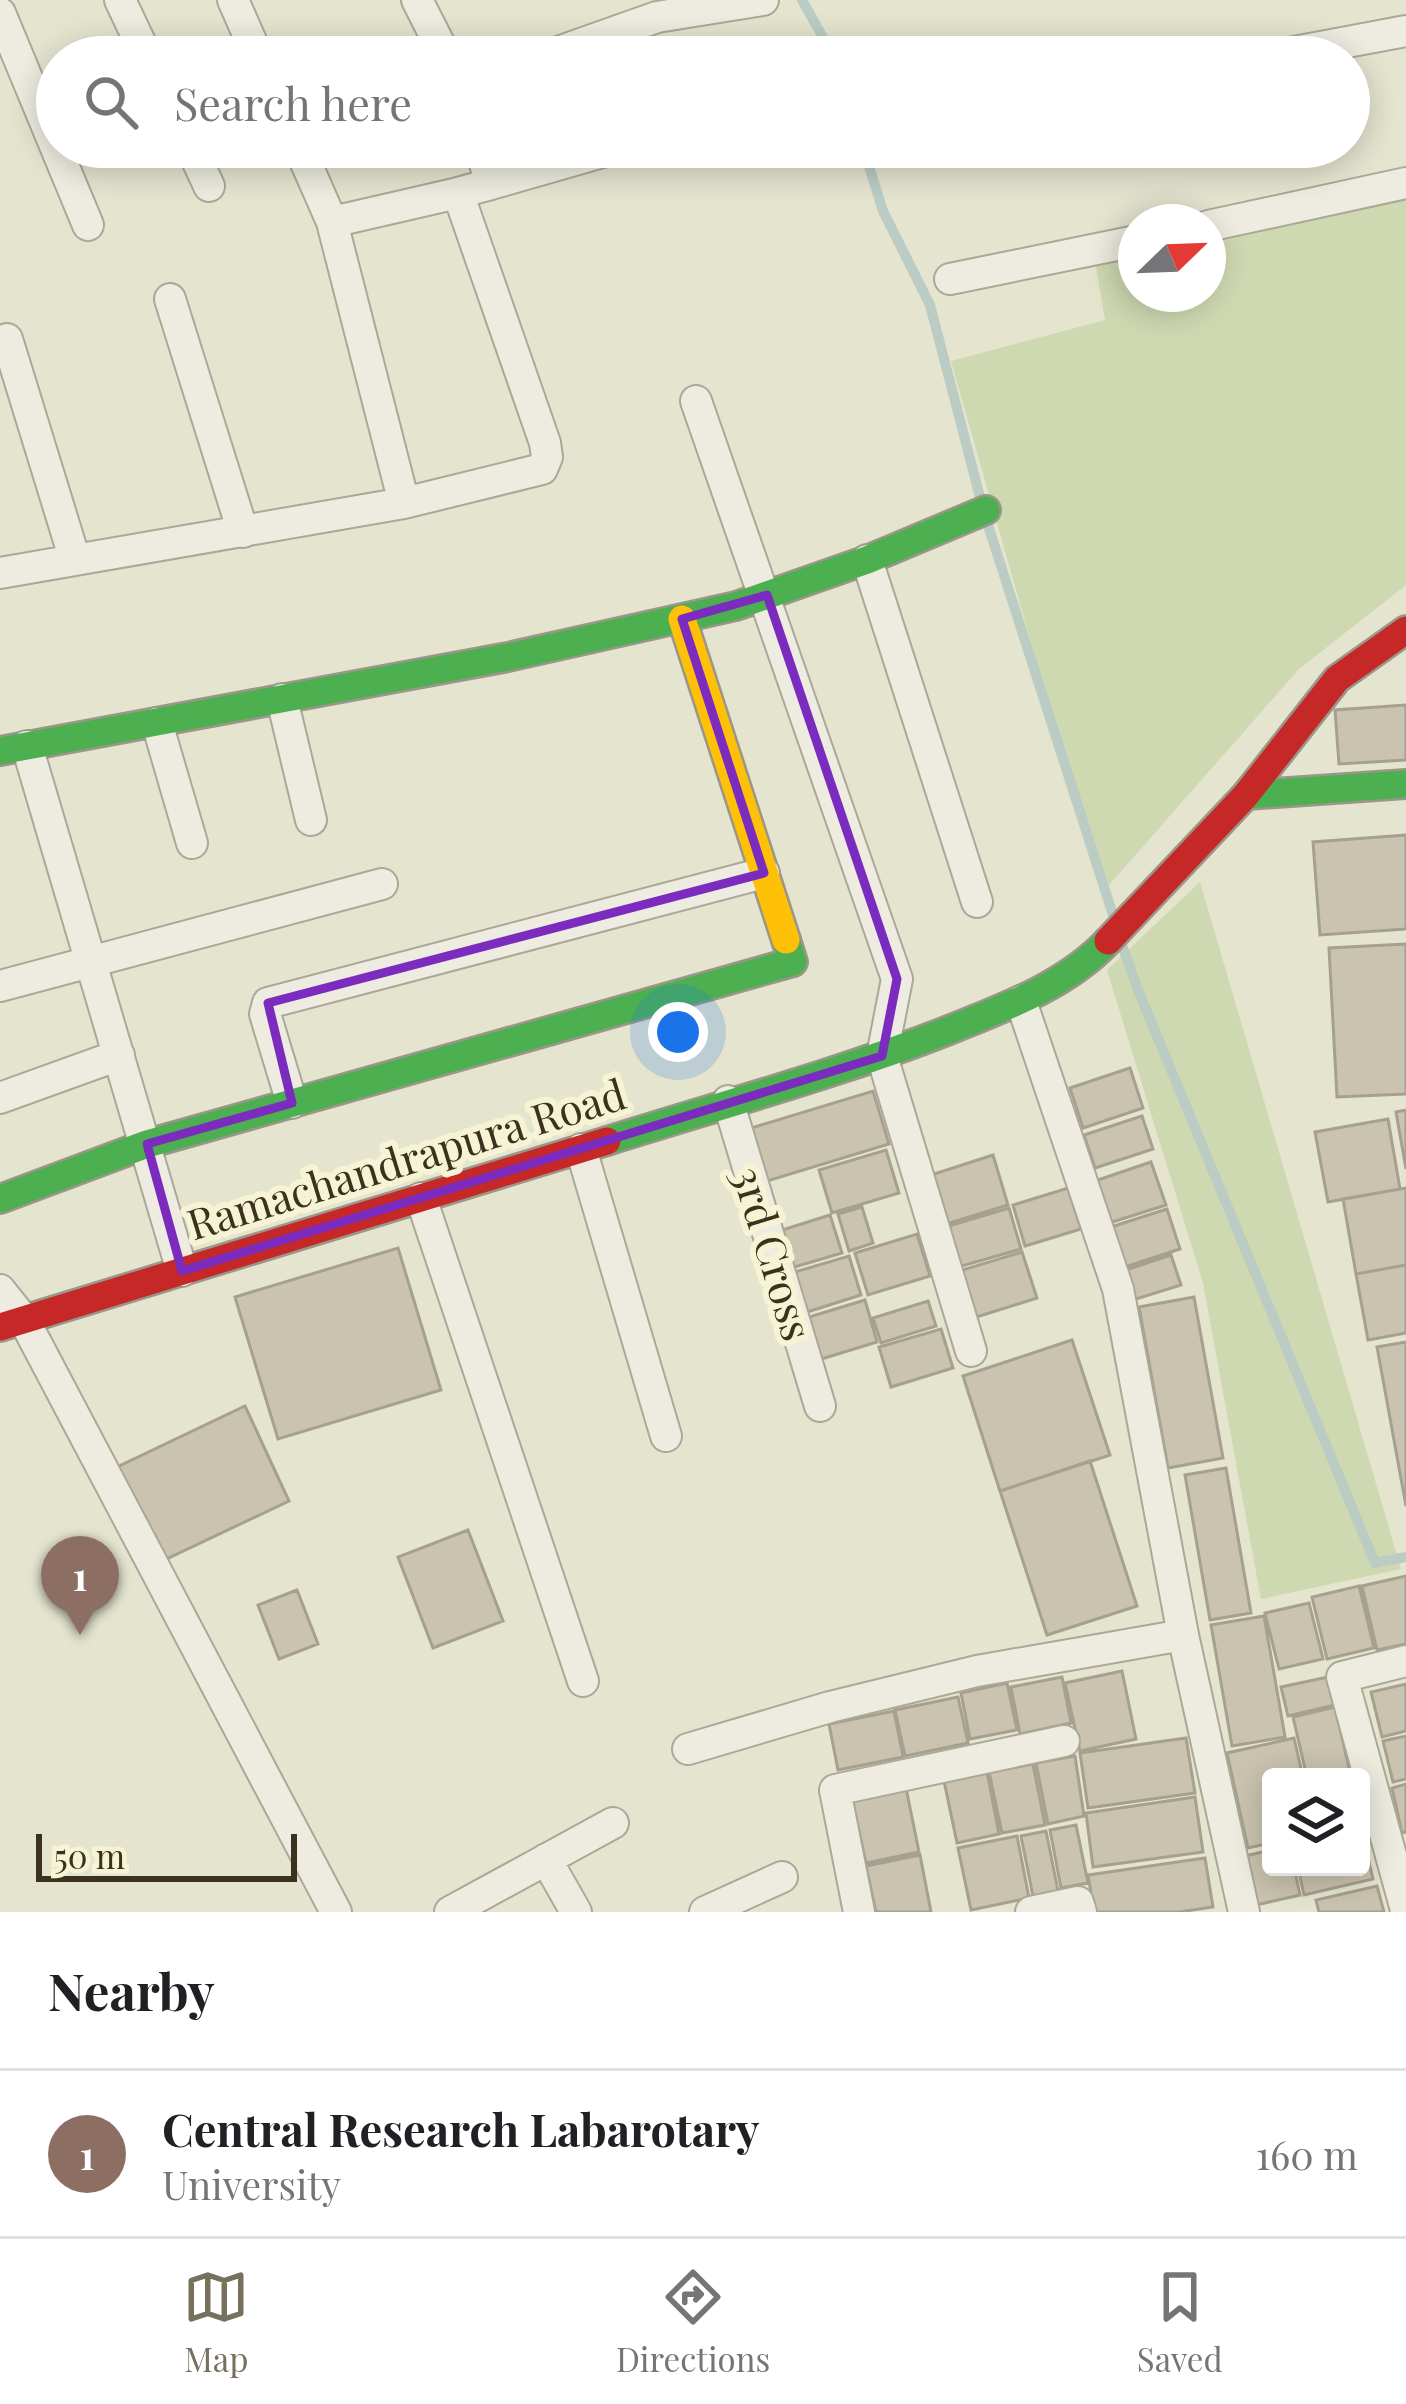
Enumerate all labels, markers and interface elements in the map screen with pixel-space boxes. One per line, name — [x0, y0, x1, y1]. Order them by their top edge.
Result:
search box — [36, 36, 1370, 168]
icon: search — [78, 69, 144, 135]
text: Search here — [174, 72, 412, 132]
north arrow — [1118, 204, 1226, 312]
your location — [648, 1002, 708, 1062]
street label: Ramachandrapura Road — [180, 1065, 632, 1251]
street label: 3rd Cross — [721, 1159, 827, 1347]
pin: 1 — [41, 1536, 119, 1635]
map controls — [1262, 1768, 1370, 1876]
button: layers — [1262, 1768, 1370, 1876]
scale bar — [36, 1828, 297, 1881]
text: 50 m — [54, 1833, 125, 1877]
text: Nearby — [48, 1956, 214, 2024]
text: Central Research Labarotary — [162, 2098, 759, 2158]
text: 1 — [80, 2128, 94, 2180]
text: 160 m — [1256, 2128, 1358, 2180]
text: University — [162, 2158, 341, 2210]
tab: Map — [183, 2264, 249, 2380]
tab: Directions — [616, 2264, 770, 2380]
tab: Saved — [1137, 2264, 1223, 2380]

